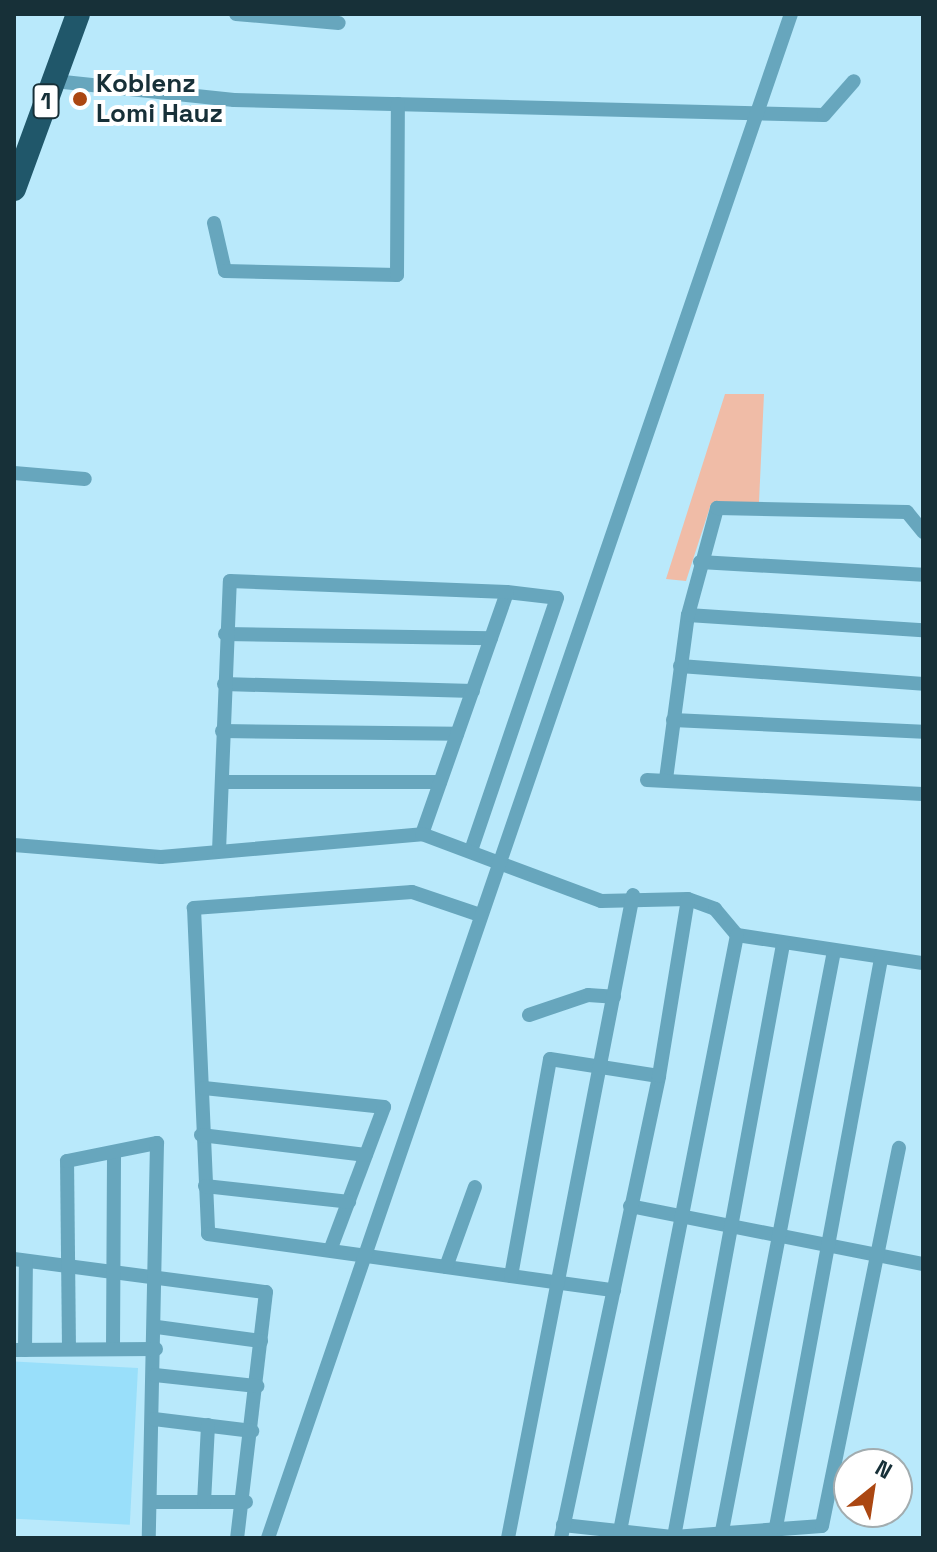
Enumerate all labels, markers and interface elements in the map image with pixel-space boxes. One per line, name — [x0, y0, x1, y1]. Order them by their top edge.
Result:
place label: Koblenz Lomi Hauz — [96, 68, 223, 130]
road number: 1 — [32, 81, 60, 121]
marker: Koblenz Lomi Hauz — [71, 90, 89, 108]
north arrow — [833, 1448, 913, 1528]
text: N — [871, 1453, 897, 1485]

